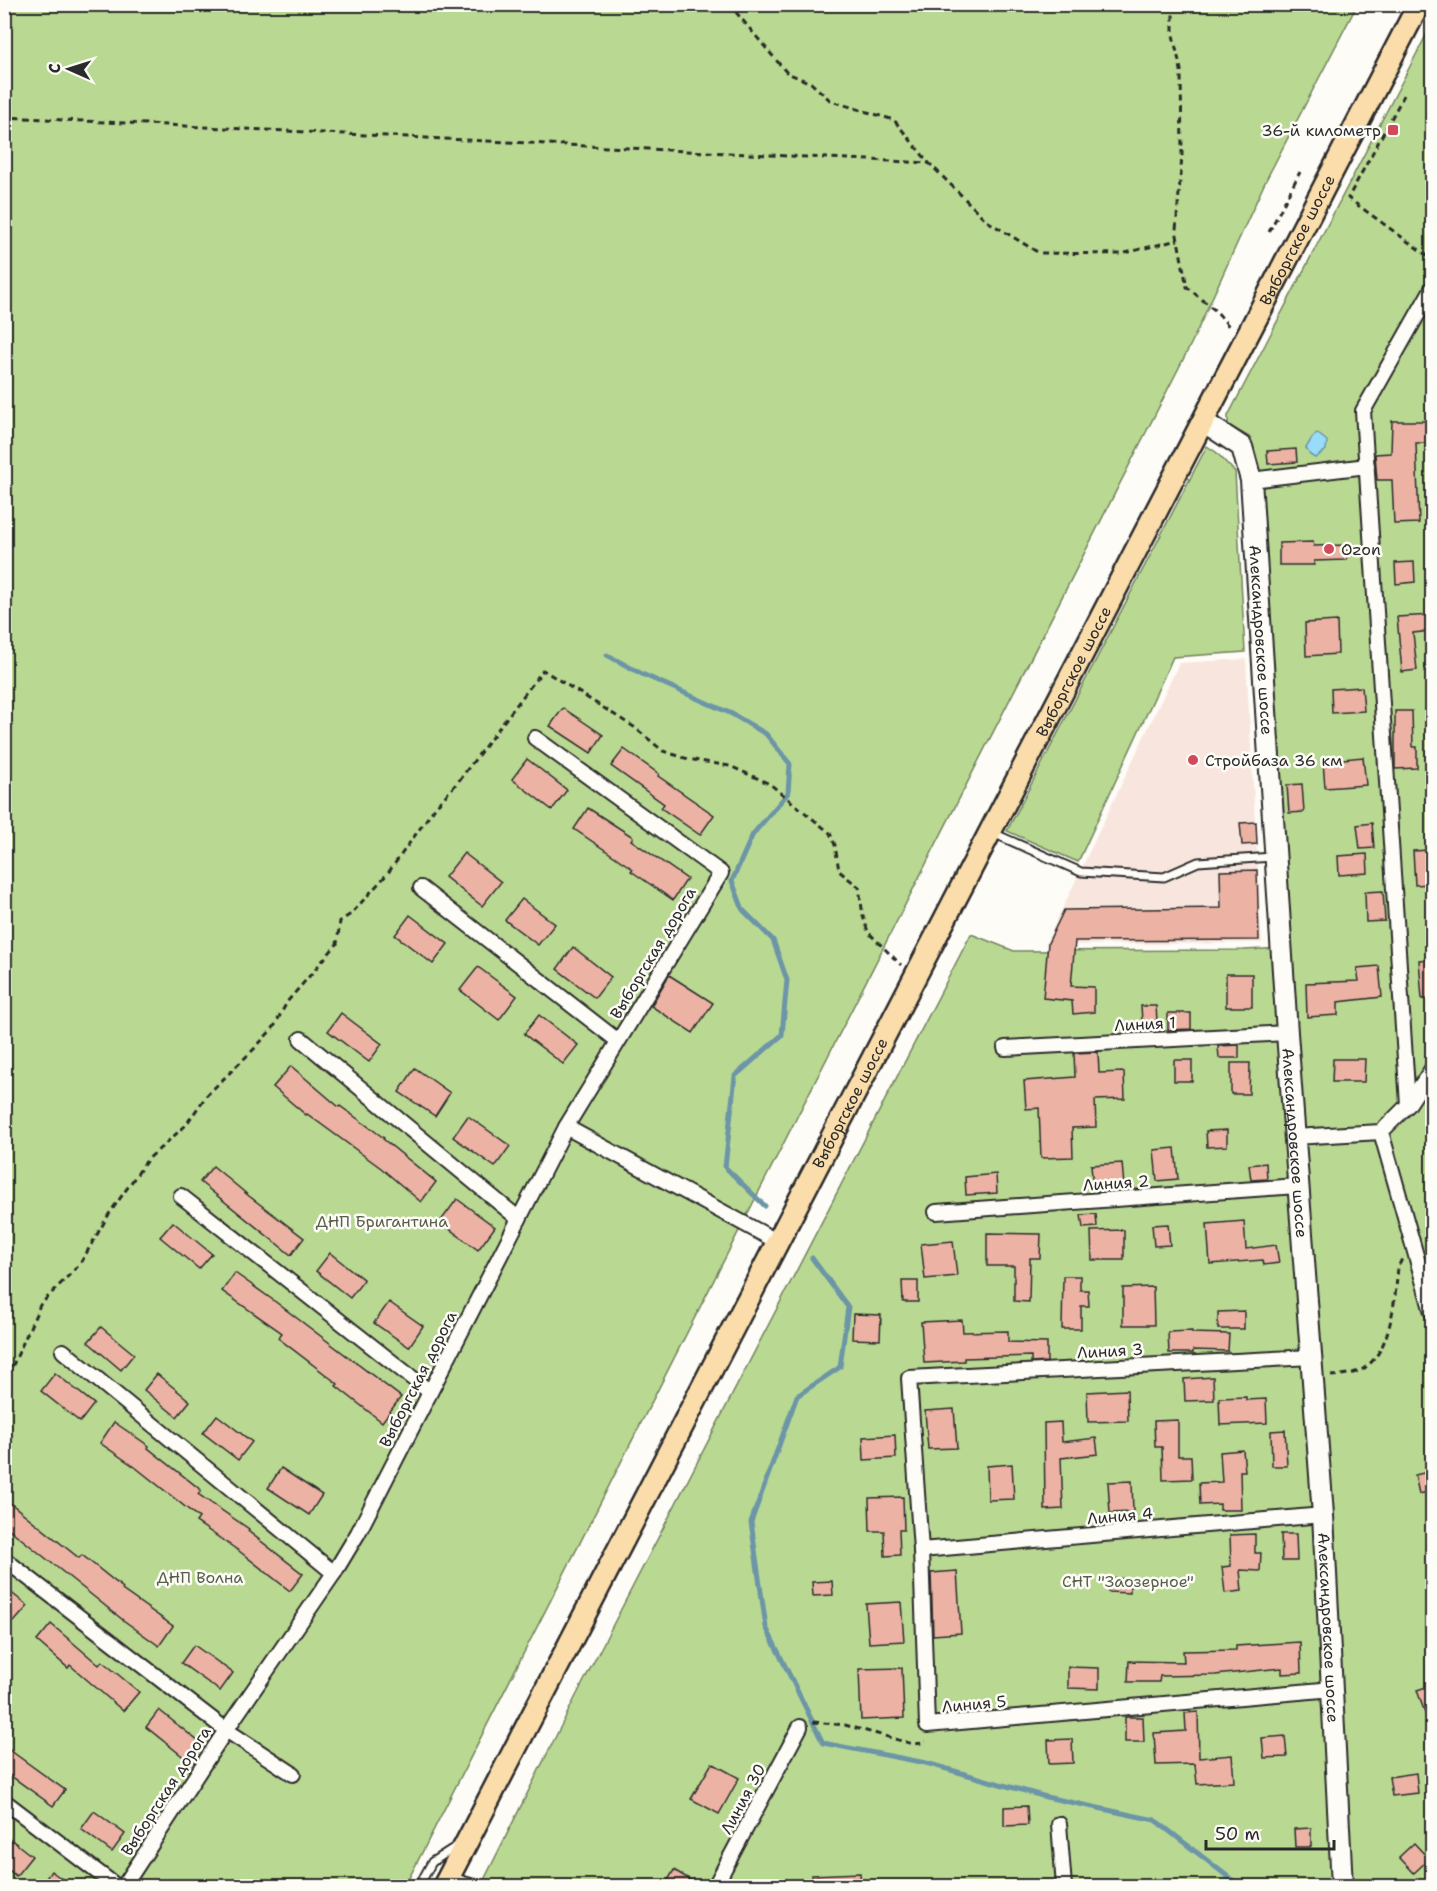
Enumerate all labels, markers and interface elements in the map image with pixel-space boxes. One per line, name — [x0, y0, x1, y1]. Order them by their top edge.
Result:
north arrow — [39, 39, 99, 99]
text: С — [44, 63, 65, 74]
place label: 36-й километр — [1261, 120, 1381, 141]
marker: 36-й километр — [1386, 123, 1400, 137]
street label: Выборгское шоссе — [1254, 171, 1339, 309]
place label: Ozon — [1341, 539, 1381, 560]
marker: Ozon — [1322, 542, 1336, 556]
street label: Александровское шоссе — [1245, 544, 1278, 736]
street label: Выборгское шоссе — [1031, 602, 1116, 740]
place label: Стройбаза 36 км — [1205, 750, 1342, 771]
marker: Стройбаза 36 км — [1186, 753, 1200, 767]
street label: Выборгская дорога — [605, 883, 701, 1023]
street label: Линия 1 — [1114, 1012, 1176, 1036]
street label: Выборгское шоссе — [807, 1034, 892, 1172]
street label: Александровское шоссе — [1278, 1047, 1313, 1239]
street label: Линия 2 — [1082, 1170, 1150, 1196]
park label: ДНП Бригантина — [316, 1211, 448, 1232]
street label: Выборгская дорога — [375, 1307, 461, 1451]
street label: Линия 3 — [1076, 1339, 1144, 1363]
street label: Линия 4 — [1086, 1503, 1154, 1529]
street label: Александровское шоссе — [1313, 1532, 1344, 1723]
park label: ДНП Волна — [157, 1567, 243, 1588]
park label: СНТ "Заозерное" — [1062, 1571, 1194, 1592]
street label: Линия 5 — [941, 1691, 1007, 1717]
street label: Выборгская дорога — [116, 1722, 216, 1860]
street label: Линия 30 — [716, 1760, 770, 1838]
scale bar — [1206, 1813, 1334, 1851]
text: 50 m — [1215, 1822, 1260, 1846]

